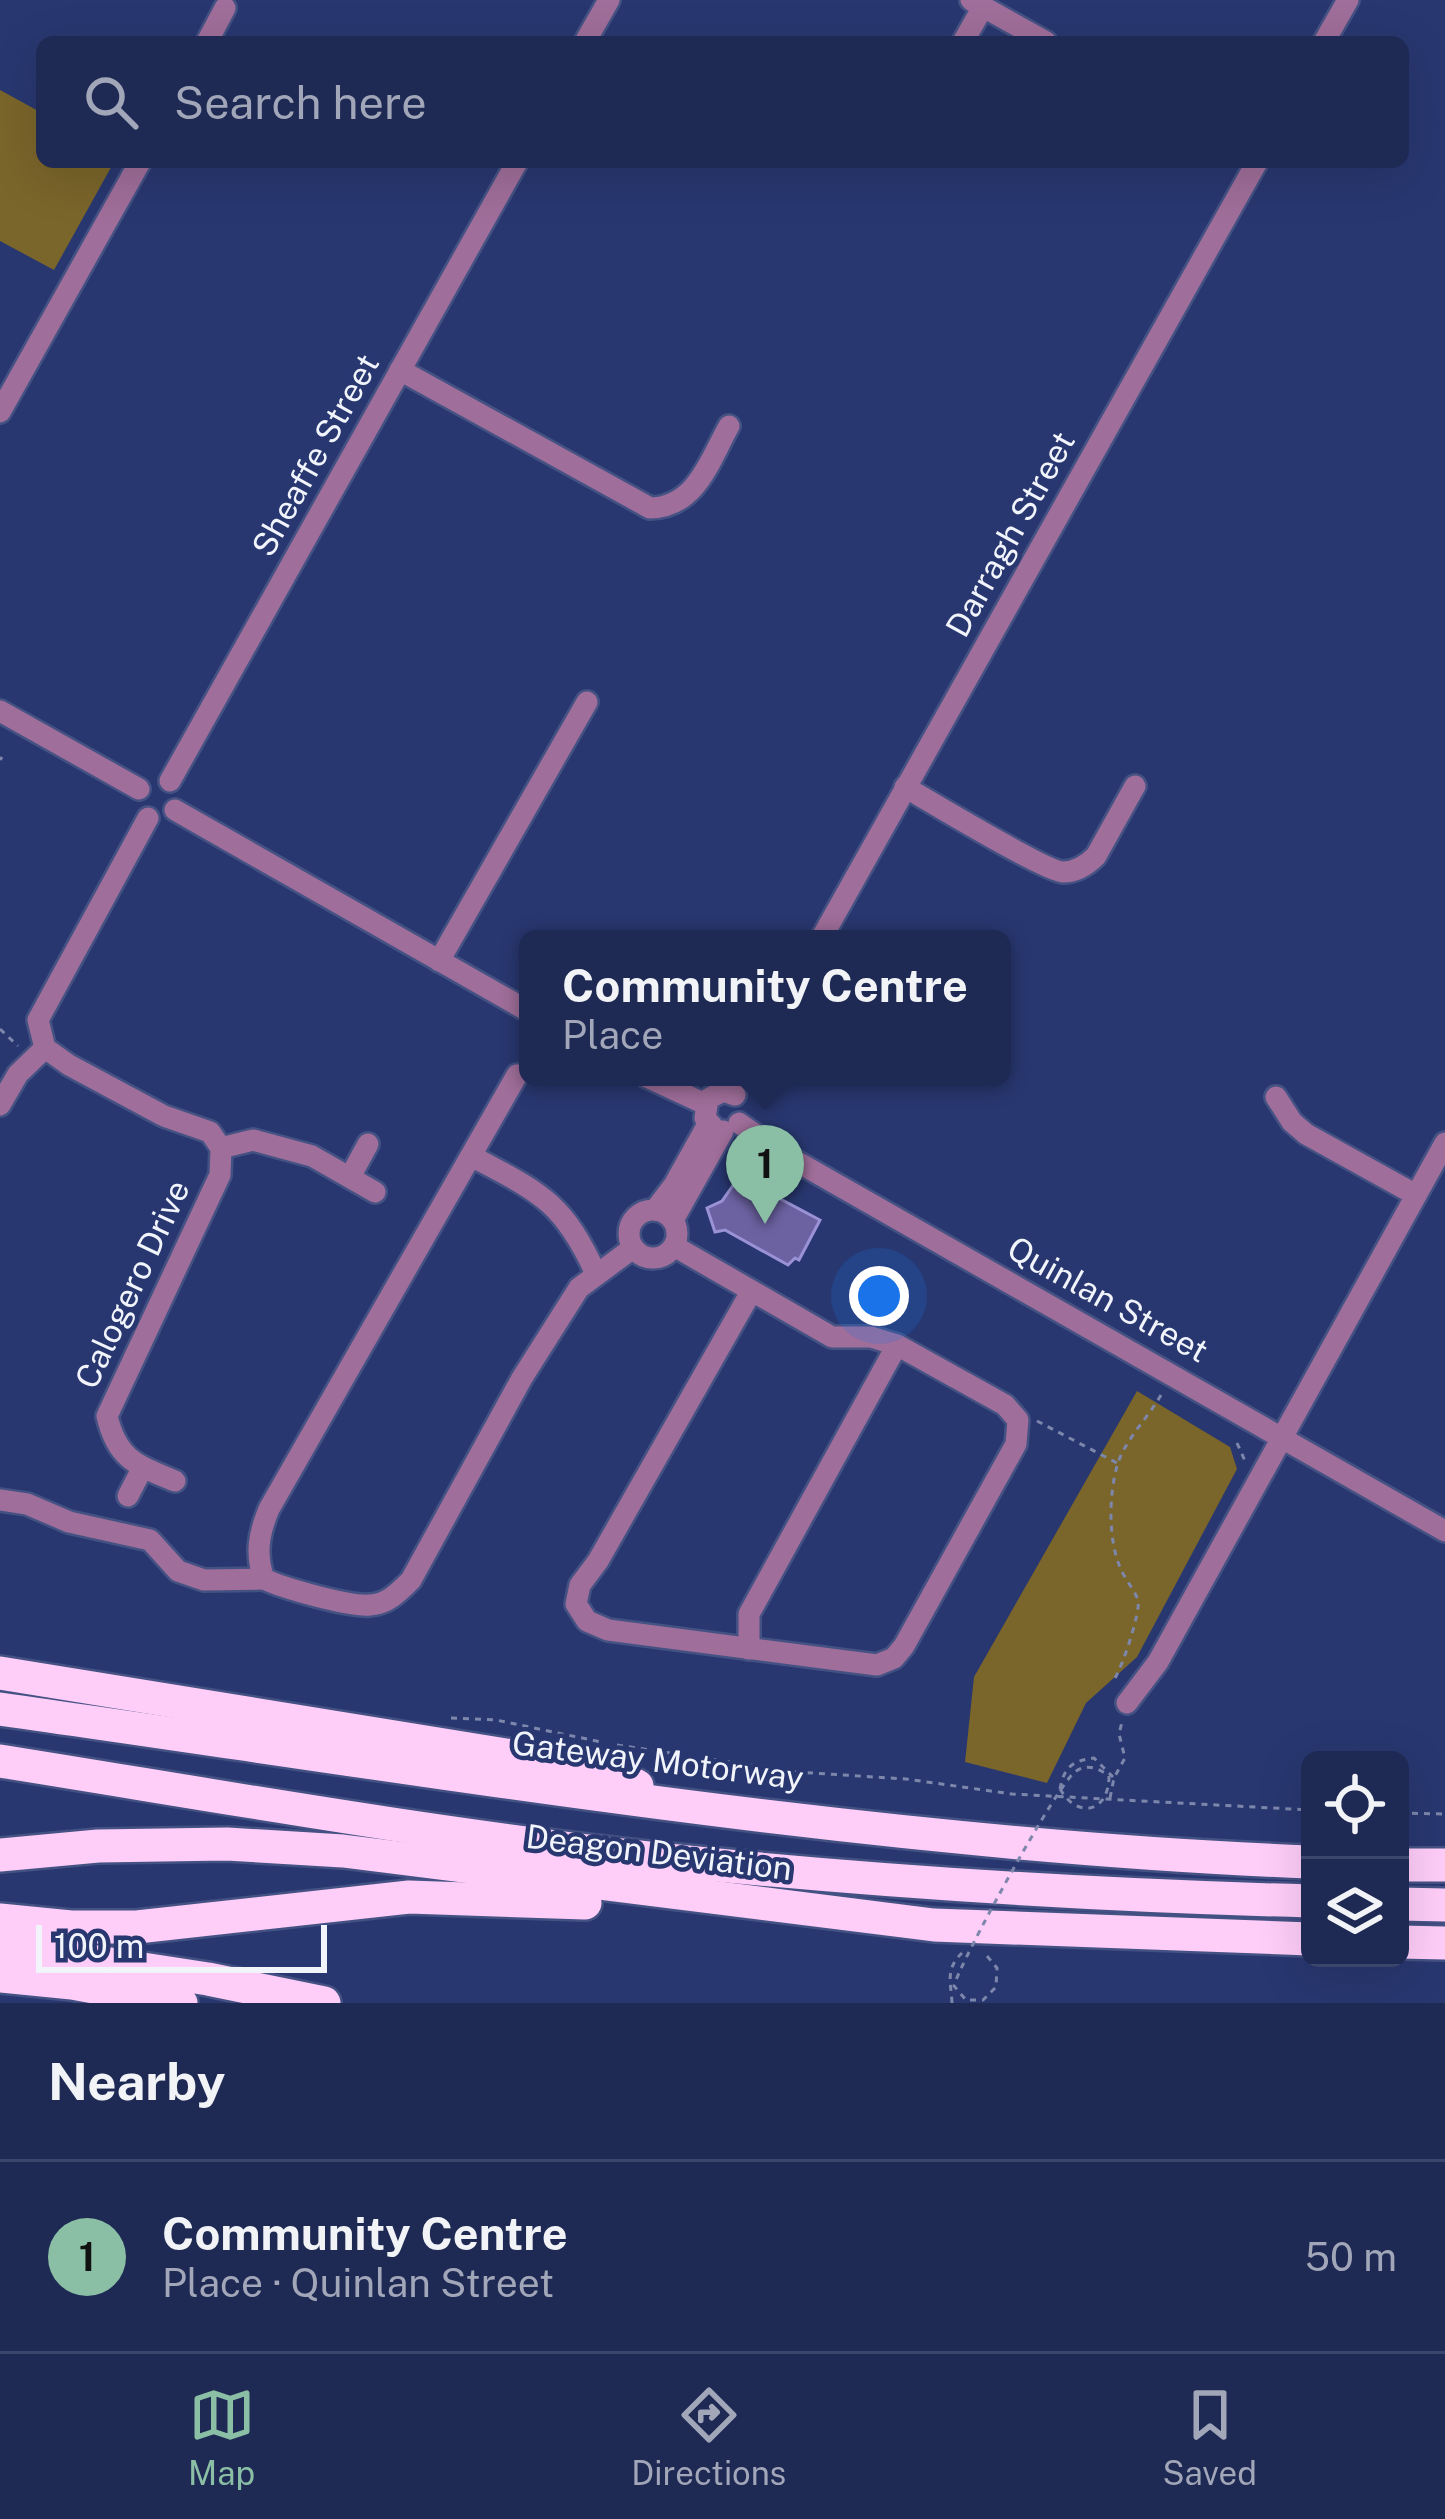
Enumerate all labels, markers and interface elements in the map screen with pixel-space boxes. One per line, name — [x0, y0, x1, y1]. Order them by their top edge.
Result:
search box — [36, 36, 1409, 168]
icon: search — [78, 69, 144, 135]
text: Search here — [174, 76, 427, 129]
street label: Sheaffe Street — [244, 347, 386, 563]
street label: Darragh Street — [938, 425, 1082, 643]
popup — [519, 930, 1011, 1086]
text: Community Centre — [562, 959, 968, 1012]
text: Place — [562, 1012, 663, 1058]
pin: 1 — [726, 1125, 804, 1224]
street label: Calogero Drive — [67, 1174, 197, 1394]
street label: Quinlan Street — [1001, 1228, 1215, 1370]
your location — [849, 1266, 909, 1326]
street label: Gateway Motorway — [510, 1723, 806, 1797]
map controls — [1301, 1751, 1409, 1967]
button: locate — [1301, 1751, 1409, 1859]
street label: Deagon Deviation — [524, 1817, 794, 1887]
button: layers — [1301, 1859, 1409, 1967]
scale bar — [36, 1919, 327, 1972]
text: 100 m — [54, 1927, 144, 1965]
text: Nearby — [48, 2052, 225, 2111]
text: Community Centre — [162, 2207, 568, 2260]
text: 1 — [79, 2234, 95, 2280]
text: 50 m — [1305, 2234, 1397, 2280]
text: Place · Quinlan Street — [162, 2260, 554, 2306]
tab: Map — [188, 2382, 255, 2492]
tab: Directions — [631, 2382, 786, 2492]
tab: Saved — [1163, 2382, 1257, 2492]

